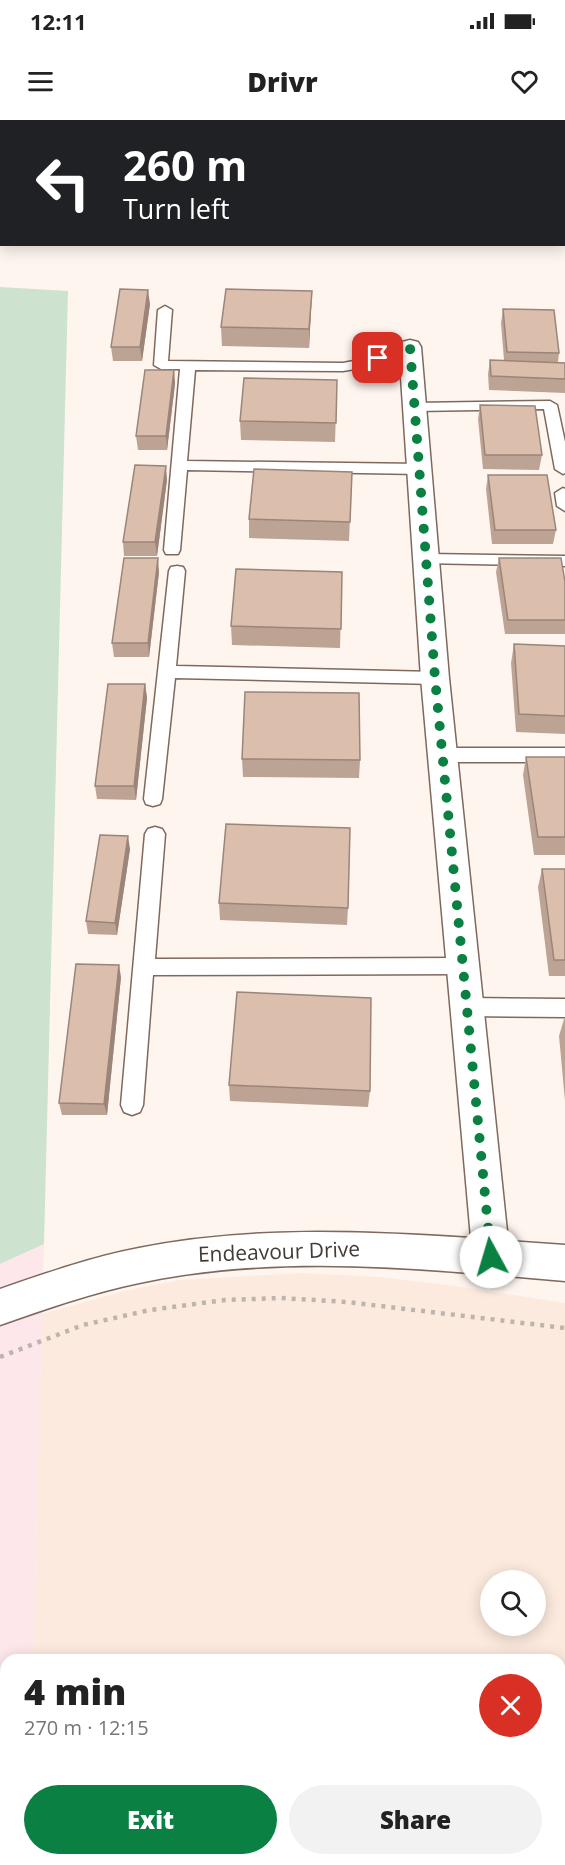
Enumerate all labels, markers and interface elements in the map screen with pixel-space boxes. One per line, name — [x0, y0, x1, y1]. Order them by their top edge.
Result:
text: 12:11 — [30, 6, 87, 36]
text: Drivr — [247, 63, 318, 100]
icon: menu — [24, 65, 57, 98]
icon: heart — [508, 65, 541, 98]
text: 260 m — [123, 136, 247, 193]
icon: left — [24, 144, 102, 222]
text: Turn left — [123, 190, 230, 227]
pin — [352, 332, 403, 383]
icon: arrive — [361, 341, 394, 374]
position arrow — [459, 1225, 523, 1289]
street label: Endeavour Drive — [197, 1234, 361, 1268]
map controls — [480, 1570, 546, 1636]
button: search — [480, 1570, 546, 1636]
text: 4 min — [24, 1667, 126, 1716]
button: close — [479, 1674, 542, 1737]
text: 270 m · 12:15 — [24, 1714, 149, 1741]
button: Exit — [24, 1785, 277, 1854]
button: Share — [289, 1785, 542, 1854]

